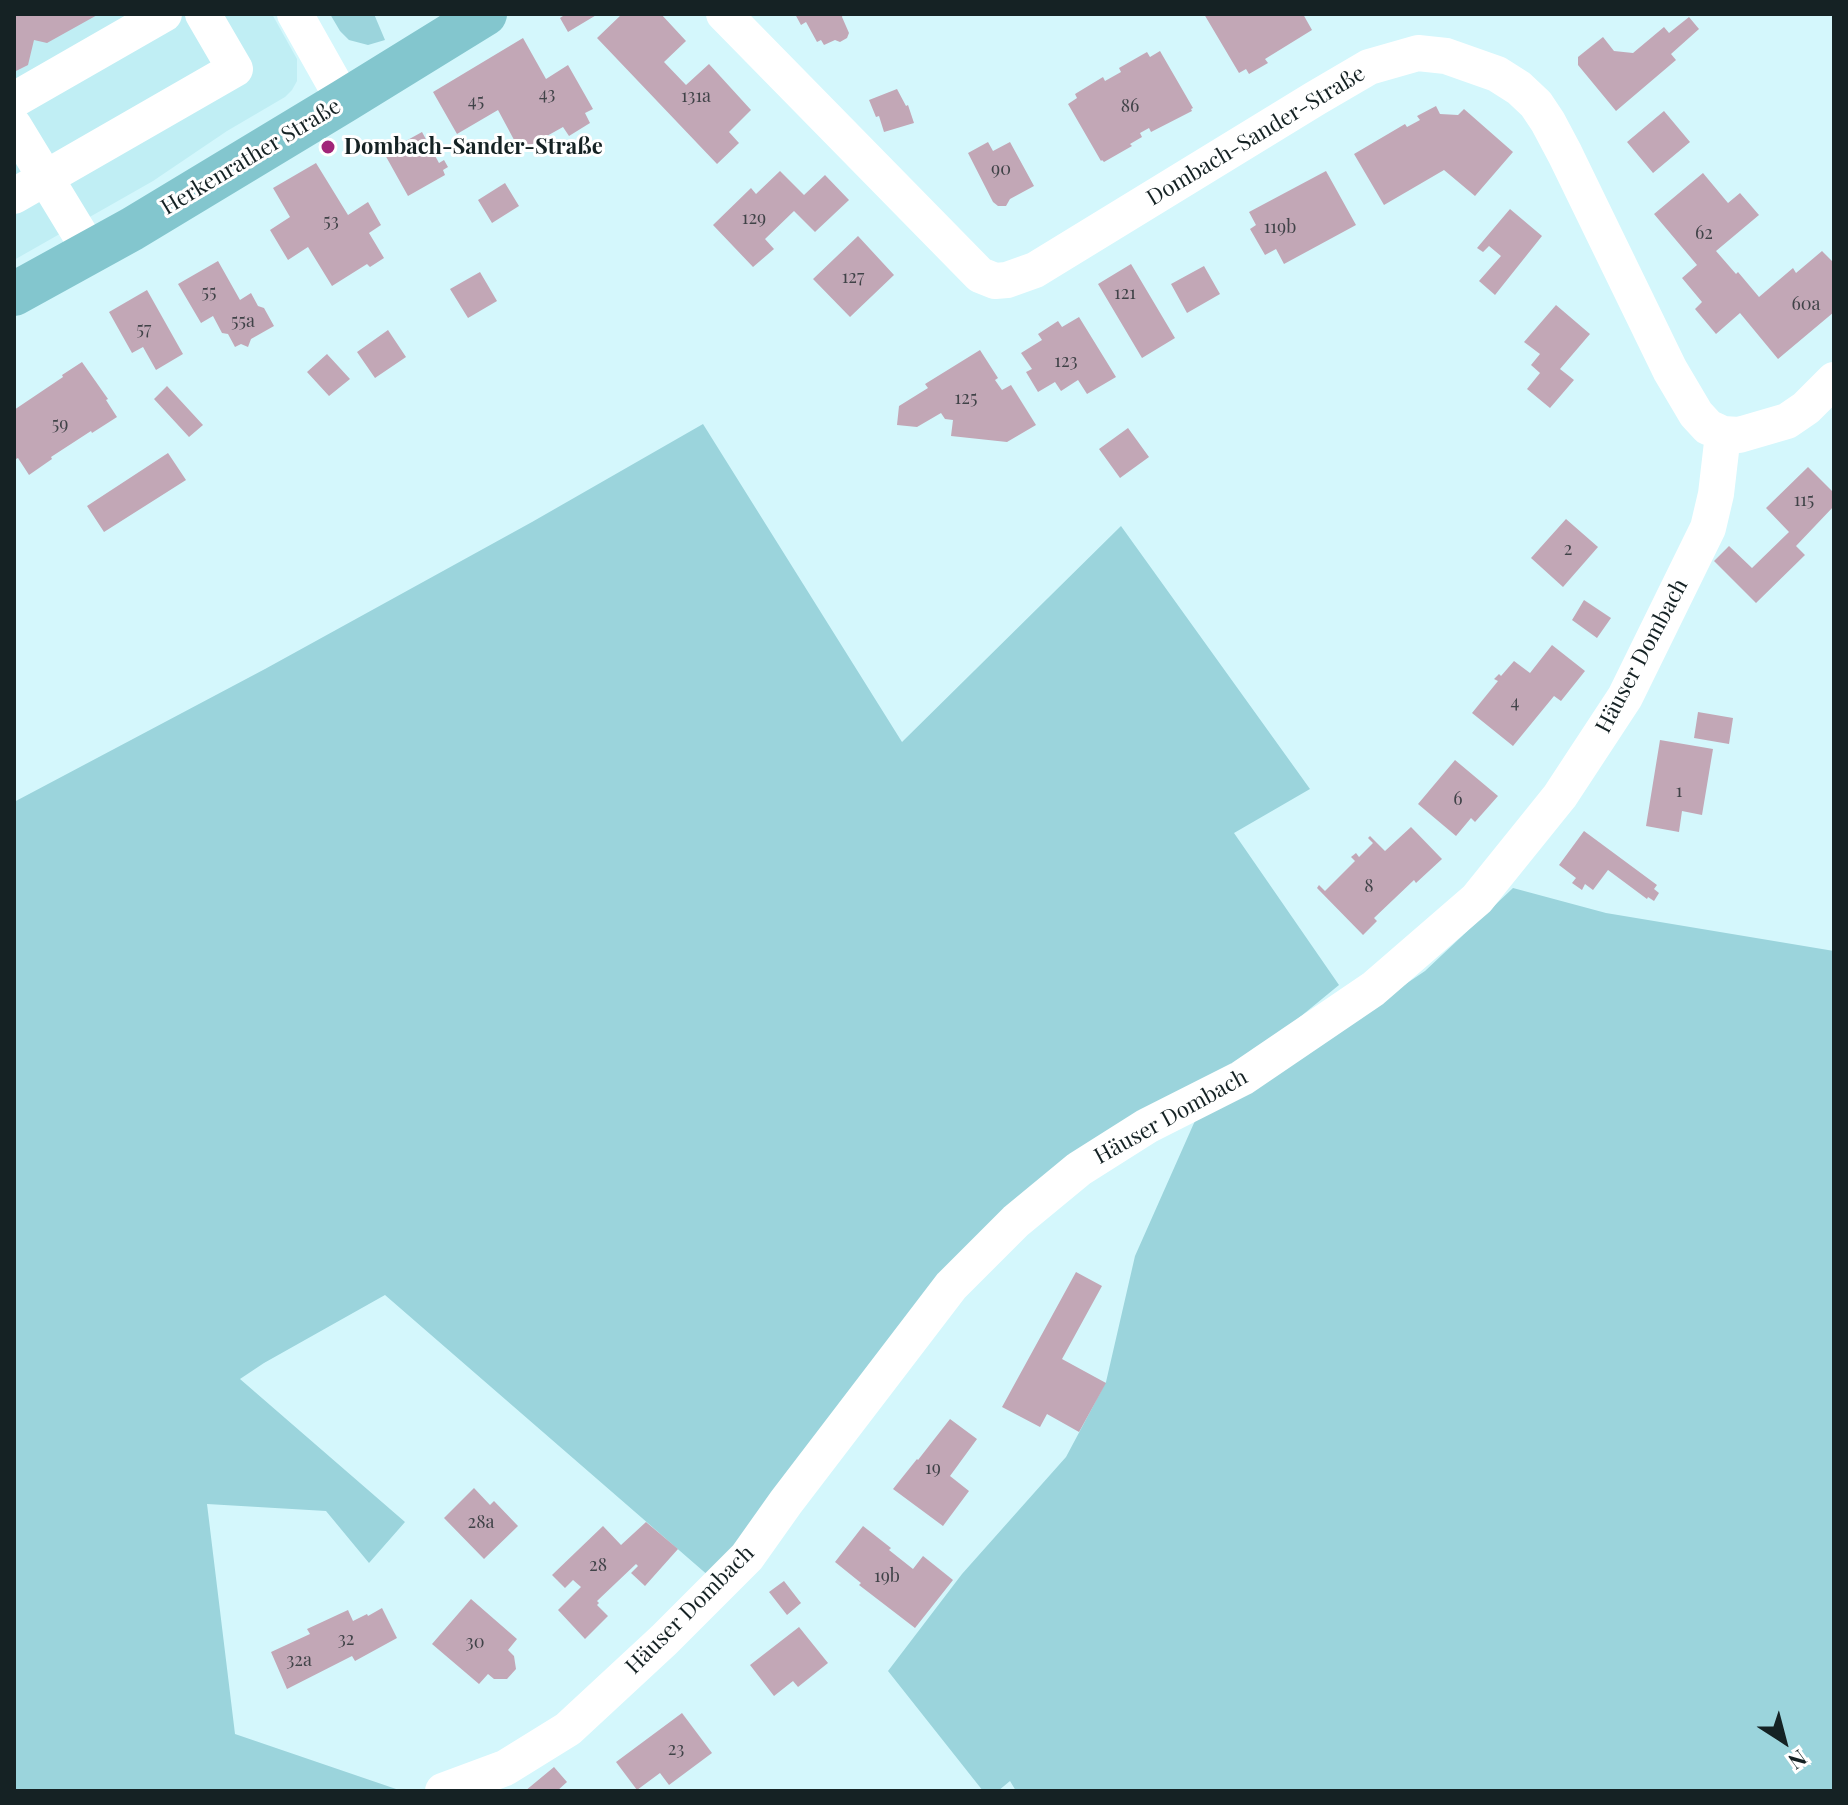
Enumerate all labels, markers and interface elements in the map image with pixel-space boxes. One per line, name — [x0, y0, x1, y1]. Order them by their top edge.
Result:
street label: Dombach-Sander-Straße — [1142, 60, 1370, 212]
house number: 43 — [539, 83, 555, 105]
house number: 131a — [681, 85, 711, 107]
house number: 45 — [468, 90, 484, 112]
street label: Herkenrather Straße — [156, 93, 346, 221]
house number: 86 — [1121, 95, 1139, 117]
place label: Dombach-Sander-Straße — [344, 134, 603, 160]
marker: Dombach-Sander-Straße — [319, 138, 337, 156]
house number: 90 — [991, 158, 1011, 180]
house number: 129 — [742, 207, 766, 229]
house number: 53 — [323, 210, 339, 232]
house number: 119b — [1264, 216, 1296, 238]
house number: 62 — [1695, 222, 1713, 244]
house number: 127 — [842, 266, 864, 288]
house number: 55 — [202, 281, 216, 303]
house number: 121 — [1114, 282, 1136, 304]
house number: 60a — [1791, 293, 1821, 315]
house number: 55a — [231, 310, 255, 332]
house number: 57 — [137, 318, 151, 340]
house number: 123 — [1054, 350, 1078, 372]
house number: 125 — [955, 387, 977, 409]
house number: 59 — [52, 413, 68, 435]
house number: 115 — [1794, 489, 1814, 511]
house number: 2 — [1564, 538, 1572, 560]
street label: Häuser Dombach — [1590, 574, 1694, 738]
house number: 4 — [1511, 691, 1519, 713]
house number: 1 — [1676, 780, 1682, 802]
house number: 6 — [1453, 788, 1463, 810]
house number: 8 — [1364, 875, 1374, 897]
street label: Häuser Dombach — [1090, 1064, 1252, 1170]
house number: 19 — [925, 1457, 941, 1479]
house number: 28a — [468, 1511, 494, 1533]
street label: Häuser Dombach — [620, 1540, 760, 1680]
house number: 28 — [589, 1554, 607, 1576]
house number: 19b — [874, 1565, 900, 1587]
house number: 32 — [338, 1628, 354, 1650]
house number: 30 — [466, 1631, 484, 1653]
house number: 32a — [286, 1649, 312, 1671]
north arrow — [1744, 1701, 1824, 1781]
house number: 23 — [668, 1738, 684, 1760]
text: N — [1783, 1744, 1813, 1777]

